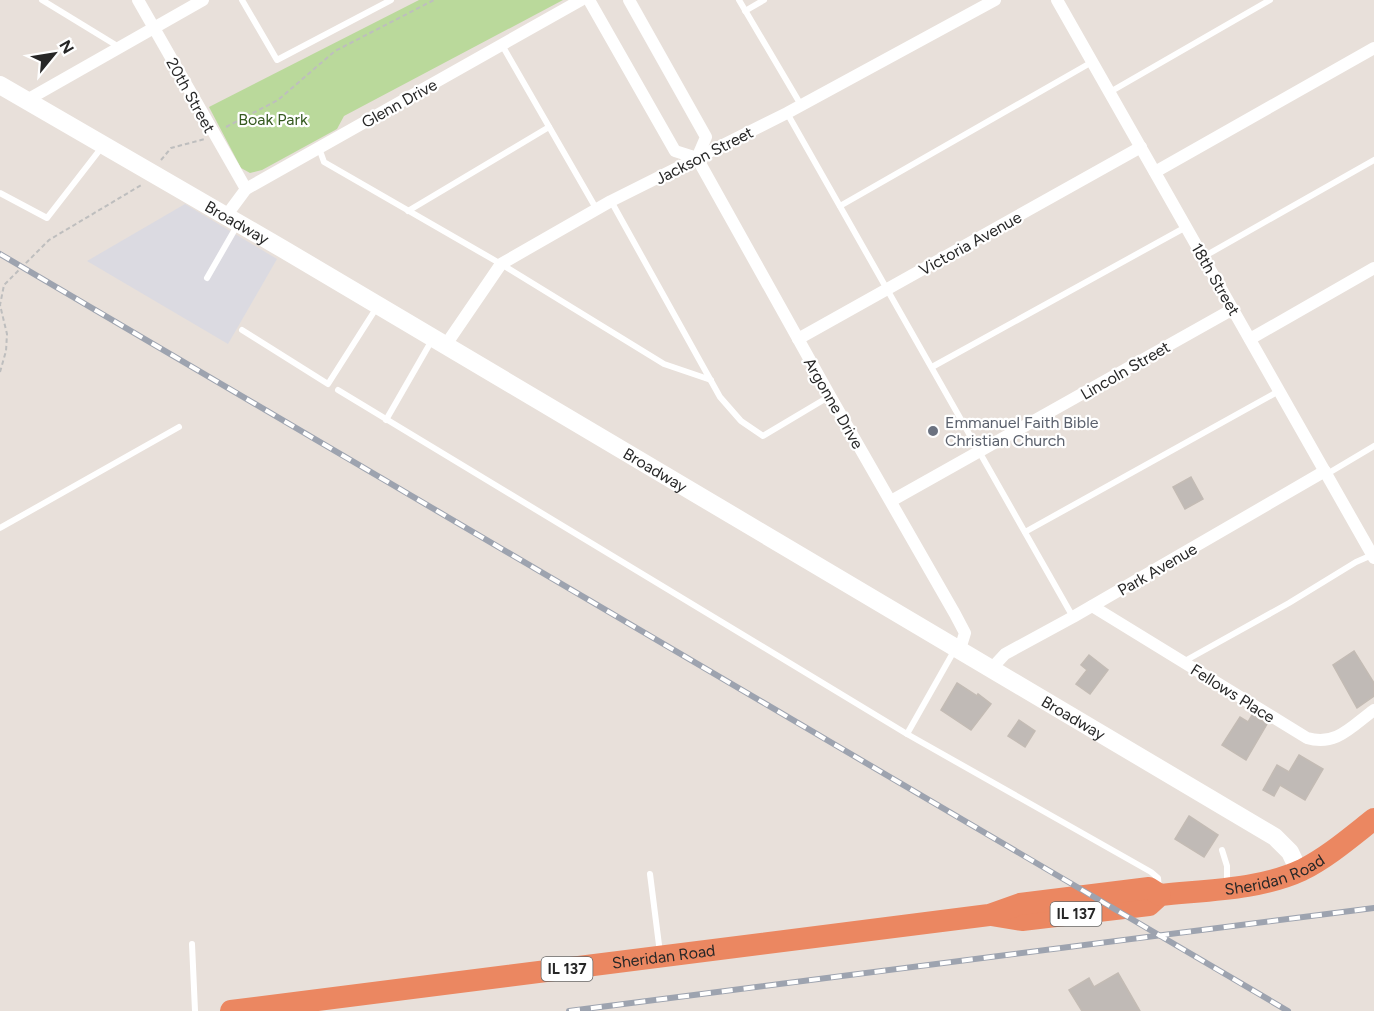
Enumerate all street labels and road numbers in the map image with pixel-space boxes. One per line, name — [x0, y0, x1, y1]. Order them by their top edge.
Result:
street label: 20th Street — [162, 54, 219, 136]
street label: Glenn Drive — [358, 75, 440, 132]
street label: Jackson Street — [652, 123, 756, 188]
street label: Broadway — [201, 197, 273, 249]
street label: Victoria Avenue — [916, 207, 1025, 279]
street label: 18th Street — [1187, 240, 1244, 319]
street label: Lincoln Street — [1077, 337, 1173, 404]
street label: Argonne Drive — [800, 354, 868, 453]
street label: Broadway — [620, 444, 691, 497]
street label: Park Avenue — [1114, 539, 1201, 600]
street label: Fellows Place — [1187, 660, 1279, 727]
street label: Broadway — [1038, 692, 1109, 745]
street label: Sheridan Road — [1223, 850, 1328, 899]
road number: IL 137 — [1050, 902, 1102, 926]
street label: Sheridan Road — [611, 941, 716, 973]
road number: IL 137 — [542, 957, 592, 981]

